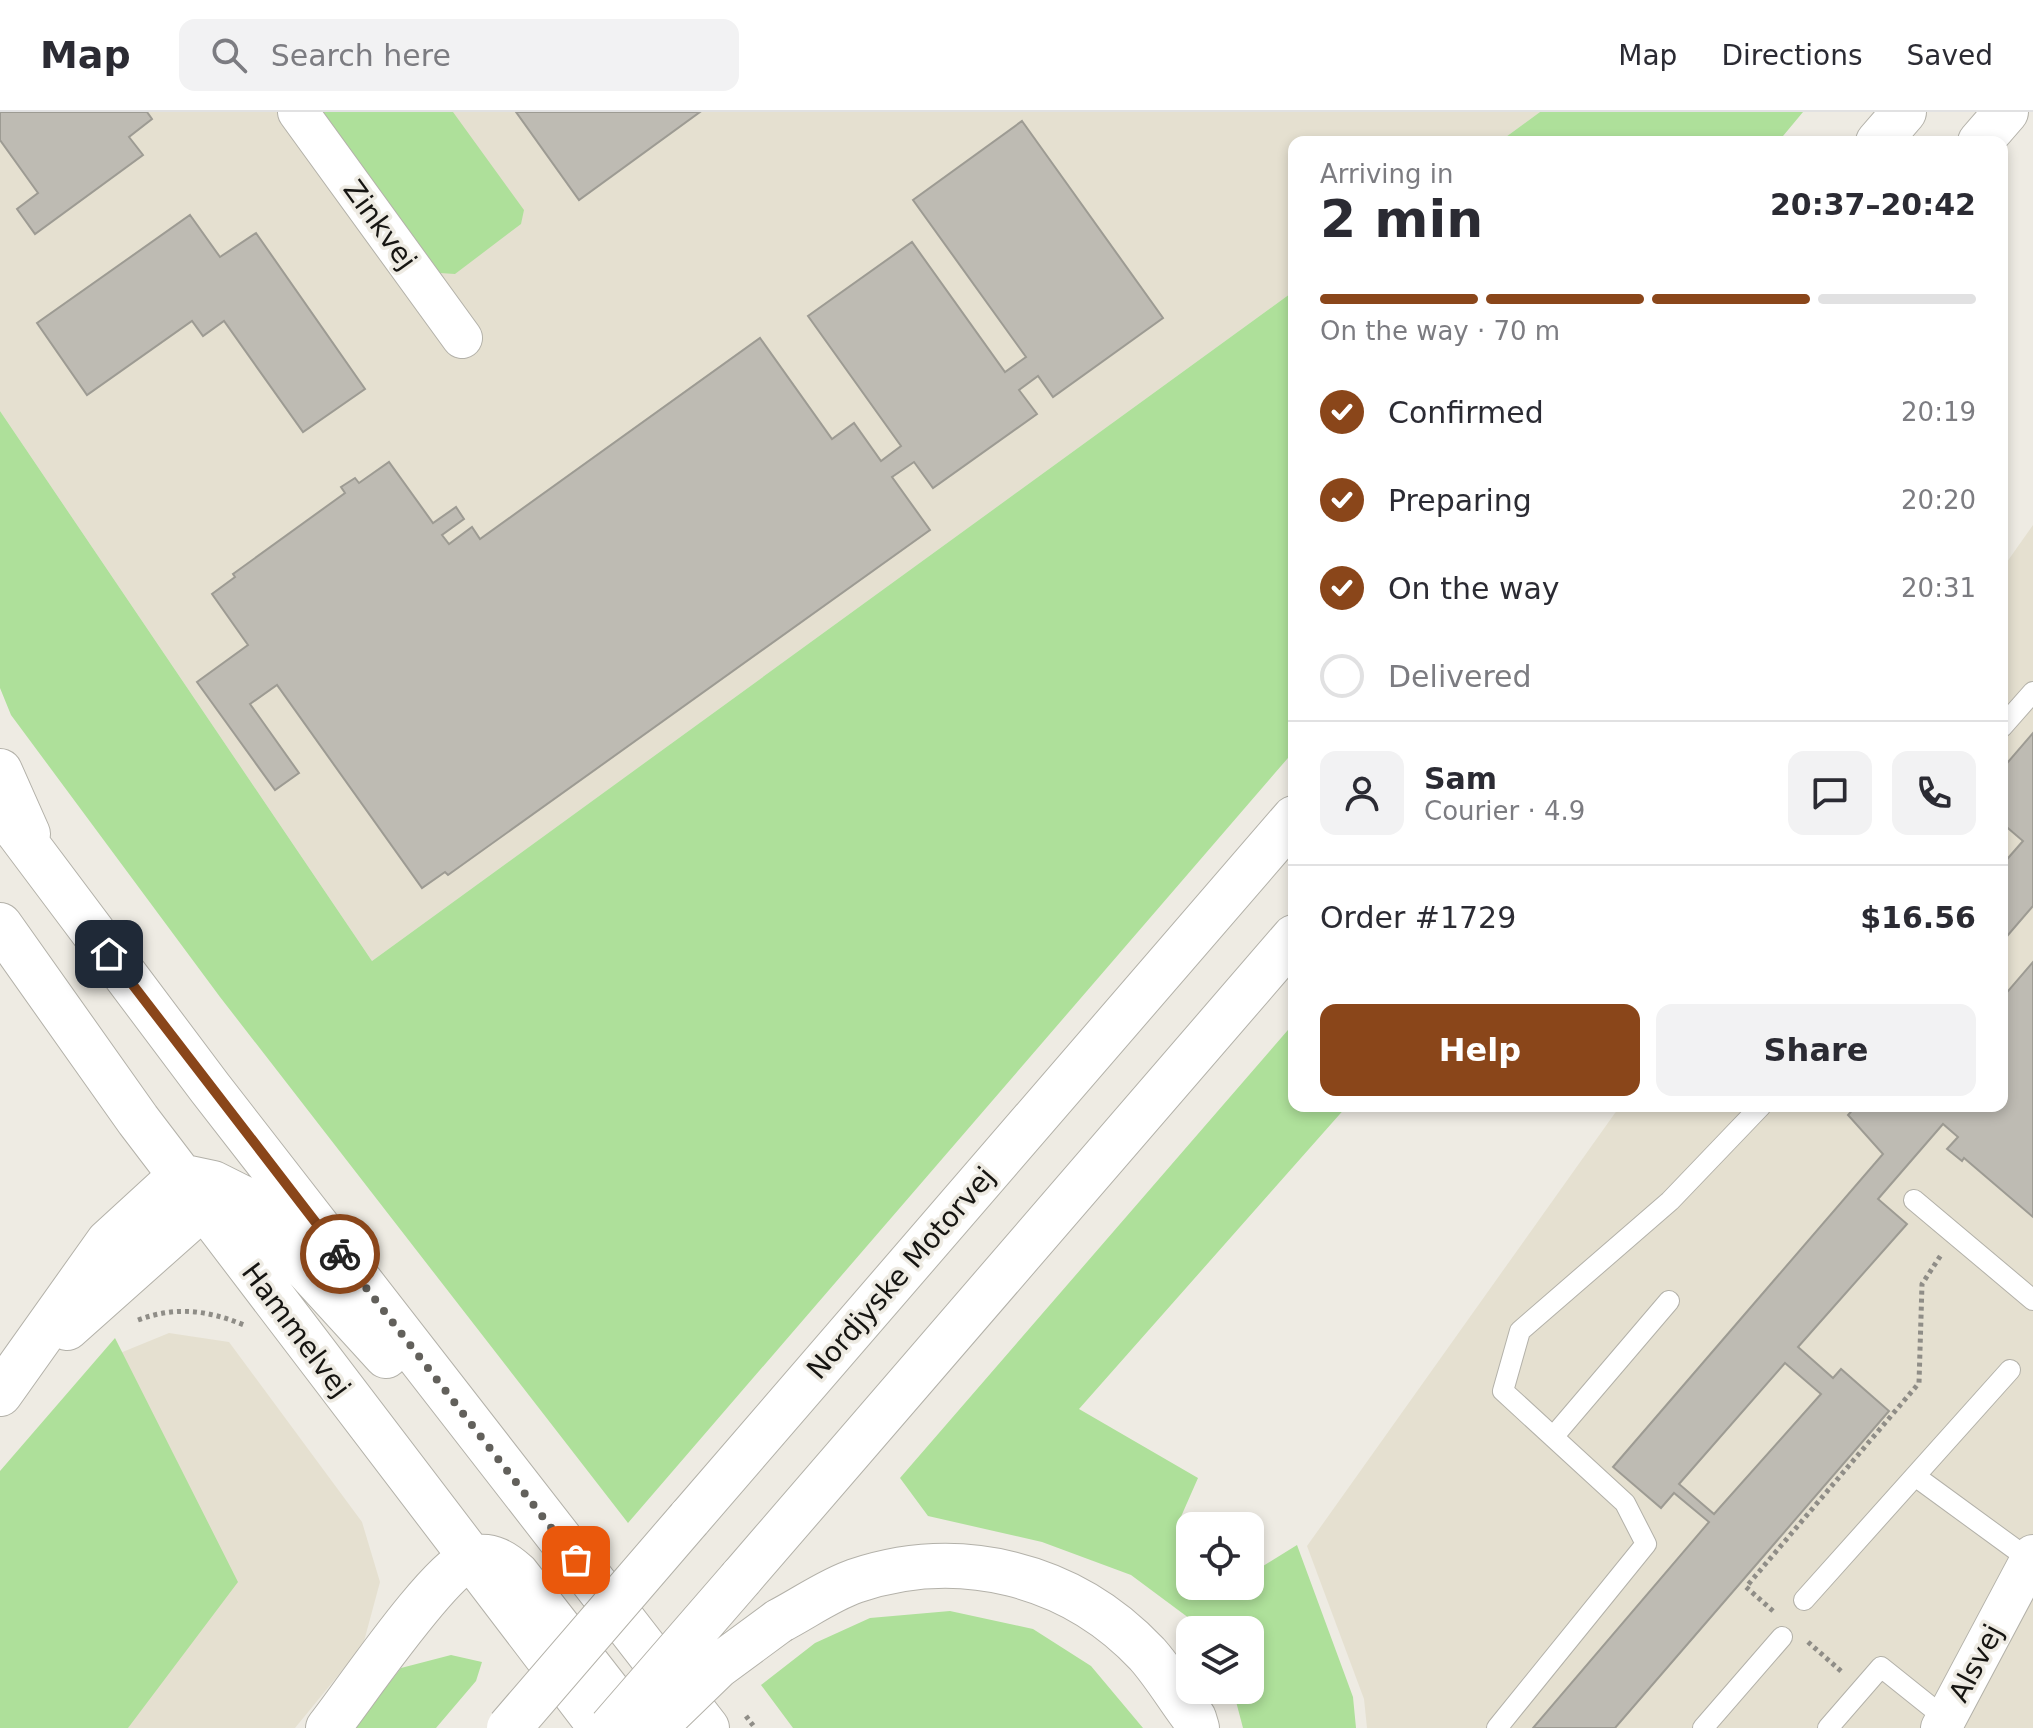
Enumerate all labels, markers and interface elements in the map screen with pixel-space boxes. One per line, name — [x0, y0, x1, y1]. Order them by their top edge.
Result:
search box — [179, 19, 739, 91]
text: Map — [40, 33, 131, 77]
icon: search — [207, 33, 251, 77]
text: Search here — [271, 38, 451, 73]
text: Map — [1618, 39, 1677, 72]
text: Directions — [1721, 39, 1862, 72]
text: Saved — [1906, 39, 1993, 72]
text: Arriving in — [1320, 159, 1454, 189]
street label: Zinkvej — [337, 174, 423, 276]
text: 20:37–20:42 — [1770, 187, 1976, 222]
text: 2 min — [1320, 189, 1483, 249]
text: On the way · 70 m — [1320, 316, 1560, 346]
icon: check — [1320, 390, 1364, 434]
text: Confirmed — [1388, 395, 1544, 430]
text: 20:19 — [1901, 397, 1976, 427]
icon: check — [1320, 478, 1364, 522]
text: Preparing — [1388, 483, 1532, 518]
text: 20:20 — [1901, 485, 1976, 515]
icon: check — [1320, 566, 1364, 610]
text: On the way — [1388, 571, 1560, 606]
text: 20:31 — [1901, 573, 1976, 603]
text: Delivered — [1388, 659, 1532, 694]
button: person — [1320, 751, 1404, 835]
button: chat — [1788, 751, 1872, 835]
button: phone — [1892, 751, 1976, 835]
text: Sam — [1424, 761, 1497, 796]
text: Courier · 4.9 — [1424, 796, 1585, 826]
text: Order #1729 — [1320, 900, 1516, 935]
text: $16.56 — [1860, 900, 1976, 935]
pin — [75, 920, 143, 988]
icon: home — [87, 932, 131, 976]
button: Help — [1320, 1004, 1640, 1096]
button: Share — [1656, 1004, 1976, 1096]
street label: Nordjyske Motorvej — [800, 1160, 1002, 1386]
courier — [300, 1214, 380, 1294]
icon: bike — [318, 1232, 362, 1276]
street label: Hammelvej — [235, 1256, 357, 1404]
map controls — [1176, 1512, 1264, 1704]
button: locate — [1176, 1512, 1264, 1600]
pin — [542, 1526, 610, 1594]
icon: bag — [554, 1538, 598, 1582]
button: layers — [1176, 1616, 1264, 1704]
street label: Alsvej — [1942, 1619, 2010, 1707]

